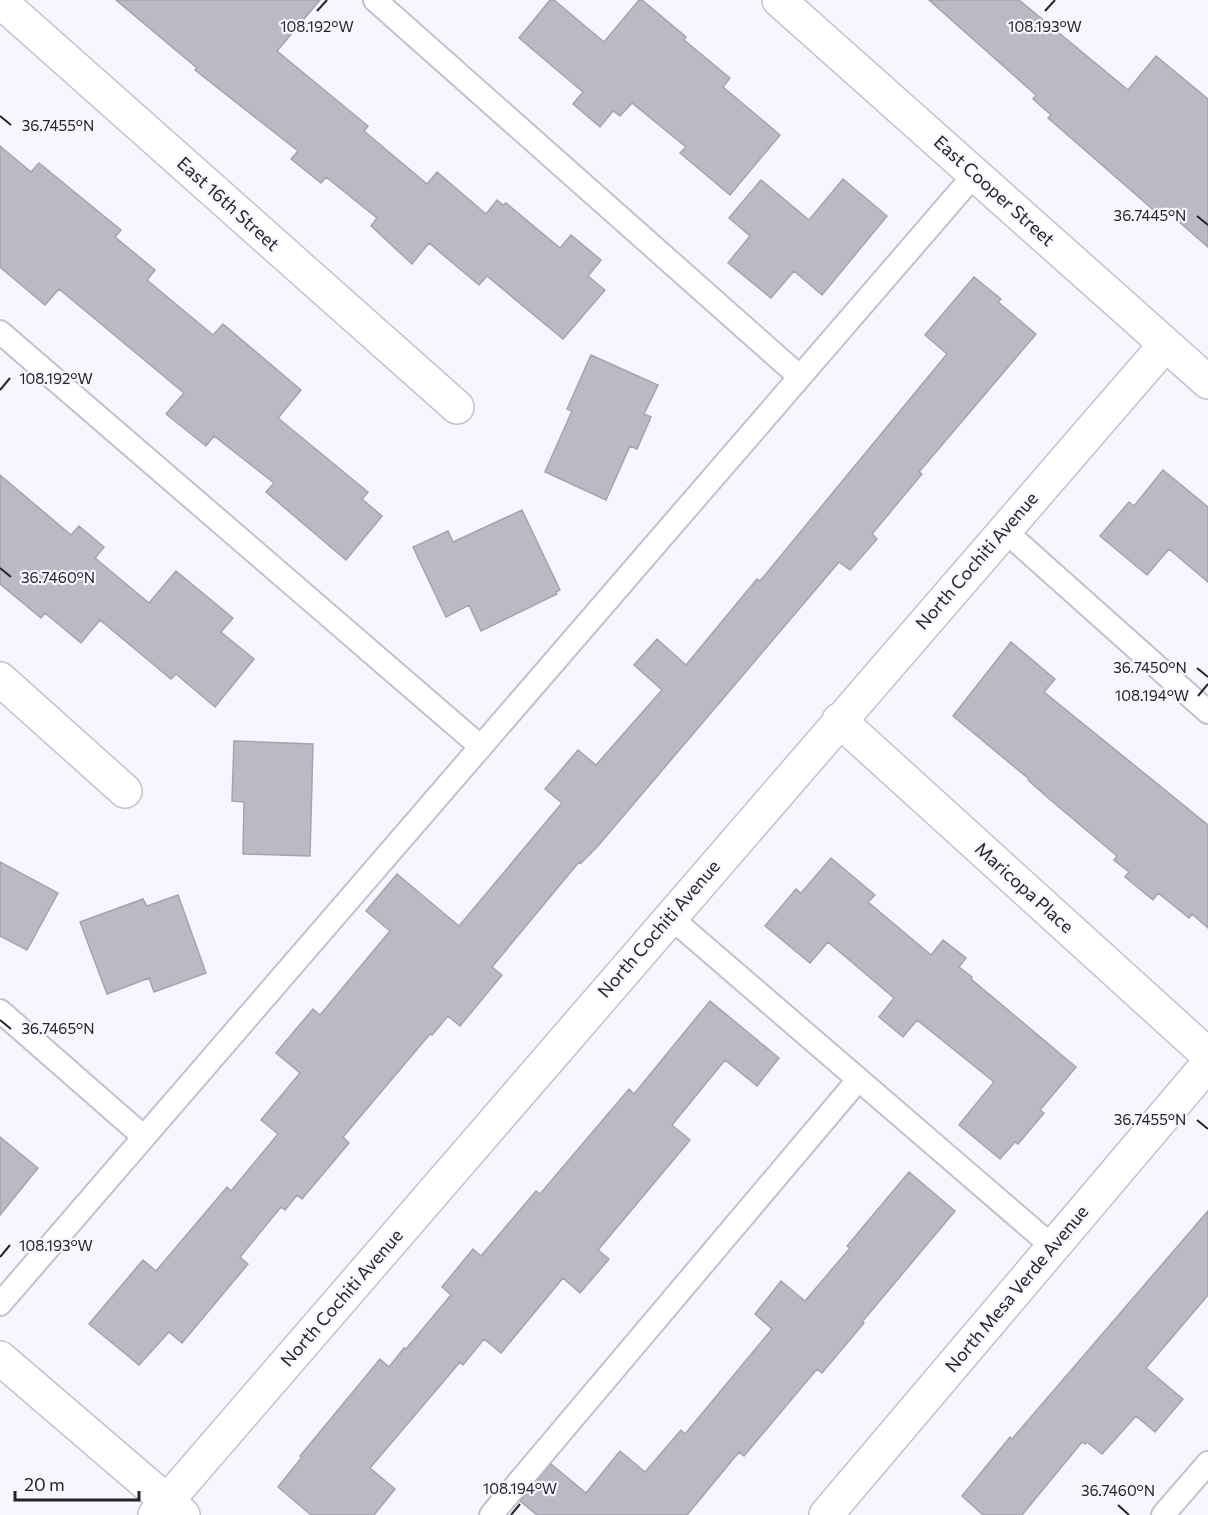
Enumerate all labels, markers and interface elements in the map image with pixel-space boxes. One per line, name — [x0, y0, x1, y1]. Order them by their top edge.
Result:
text: 108.192°W — [280, 17, 354, 35]
text: 108.193°W — [1008, 17, 1082, 35]
text: 36.7455°N — [22, 116, 94, 134]
street label: East Cooper Street — [930, 130, 1059, 250]
street label: East 16th Street — [173, 152, 284, 255]
text: 36.7445°N — [1114, 206, 1186, 224]
text: 108.192°W — [19, 369, 93, 387]
street label: North Cochiti Avenue — [911, 487, 1042, 634]
text: 36.7460°N — [21, 568, 95, 586]
text: 36.7450°N — [1113, 658, 1187, 676]
text: 108.194°W — [1115, 686, 1189, 704]
street label: Maricopa Place — [971, 837, 1079, 937]
street label: North Cochiti Avenue — [593, 855, 724, 1002]
text: 36.7465°N — [22, 1019, 94, 1037]
text: 36.7455°N — [1114, 1110, 1186, 1128]
street label: North Mesa Verde Avenue — [940, 1200, 1093, 1376]
street label: North Cochiti Avenue — [276, 1224, 407, 1371]
text: 108.193°W — [19, 1236, 93, 1254]
scale bar — [15, 1464, 140, 1502]
text: 20 m — [24, 1473, 65, 1495]
text: 108.194°W — [483, 1479, 557, 1497]
text: 36.7460°N — [1081, 1481, 1155, 1499]

